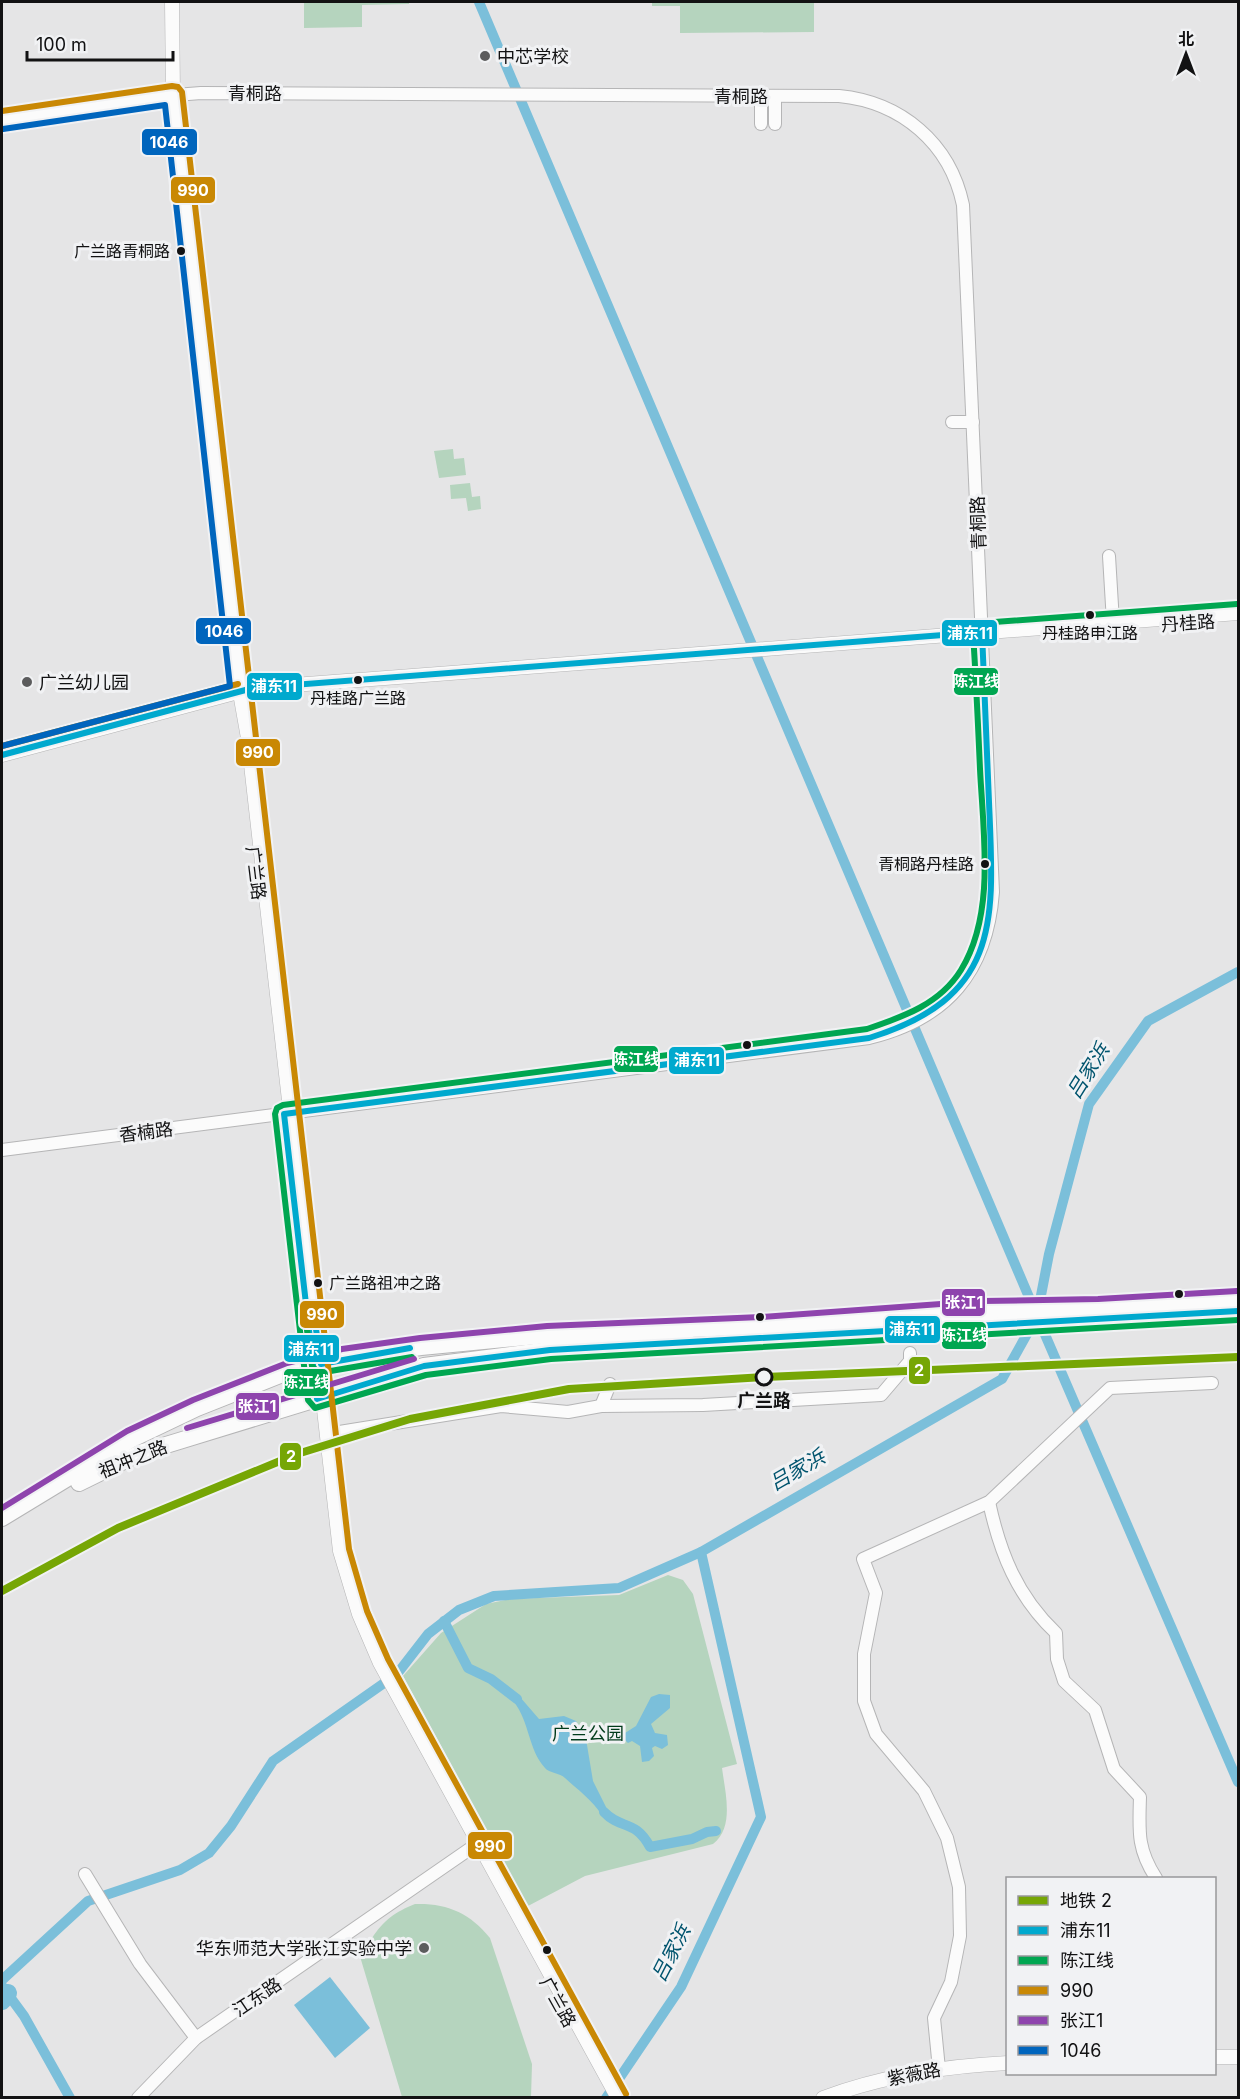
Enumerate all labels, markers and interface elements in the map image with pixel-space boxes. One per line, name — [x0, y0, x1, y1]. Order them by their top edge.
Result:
scale bar — [27, 24, 172, 62]
north arrow — [1156, 24, 1216, 84]
text: 北 — [1178, 29, 1194, 49]
text: 100 m — [36, 34, 87, 55]
place label: 中芯学校 — [497, 46, 569, 67]
marker: 中芯学校 — [478, 49, 492, 63]
street label: 青桐路 — [228, 83, 282, 104]
street label: 青桐路 — [714, 86, 768, 107]
line badge: 1046 — [141, 128, 198, 156]
text: 1046 — [150, 132, 188, 152]
line badge: 990 — [170, 176, 216, 204]
text: 990 — [177, 180, 209, 200]
place label: 广兰路青桐路 — [74, 241, 170, 261]
marker: 广兰路青桐路 — [175, 245, 187, 257]
street label: 青桐路 — [967, 496, 989, 550]
marker: 丹桂路申江路 — [1084, 609, 1096, 621]
street label: 丹桂路 — [1160, 611, 1216, 635]
line badge: 1046 — [195, 617, 252, 645]
line badge: 浦东11 — [941, 619, 998, 647]
text: 1046 — [205, 621, 243, 641]
text: 浦东11 — [947, 623, 993, 643]
place label: 丹桂路申江路 — [1042, 623, 1138, 643]
line badge: 陈江线 — [953, 667, 999, 696]
text: 陈江线 — [952, 671, 1000, 691]
place label: 广兰幼儿园 — [39, 672, 129, 693]
line badge: 浦东11 — [246, 672, 303, 701]
marker: 丹桂路广兰路 — [352, 674, 364, 686]
marker: 广兰幼儿园 — [20, 675, 34, 689]
text: 浦东11 — [251, 676, 297, 696]
place label: 丹桂路广兰路 — [310, 688, 406, 708]
line badge: 990 — [235, 738, 281, 767]
text: 990 — [242, 742, 274, 762]
street label: 广兰路 — [242, 845, 270, 901]
place label: 青桐路丹桂路 — [878, 854, 974, 874]
marker: 青桐路丹桂路 — [979, 858, 991, 870]
water label: 吕家浜 — [1062, 1038, 1115, 1103]
unlabelled marker — [741, 1039, 753, 1051]
line badge: 陈江线 — [613, 1045, 659, 1073]
line badge: 浦东11 — [668, 1046, 725, 1075]
text: 陈江线 — [612, 1049, 660, 1069]
text: 浦东11 — [674, 1050, 720, 1070]
street label: 香楠路 — [118, 1118, 174, 1146]
place label: 广兰路祖冲之路 — [329, 1273, 441, 1293]
marker: 广兰路祖冲之路 — [312, 1277, 324, 1289]
line badge: 张江1 — [941, 1288, 986, 1317]
unlabelled marker — [1173, 1288, 1185, 1300]
text: 张江1 — [945, 1292, 983, 1312]
line badge: 990 — [299, 1300, 345, 1329]
text: 990 — [306, 1304, 338, 1324]
unlabelled marker — [754, 1311, 766, 1323]
line badge: 浦东11 — [884, 1315, 941, 1344]
text: 浦东11 — [889, 1319, 935, 1339]
line badge: 陈江线 — [941, 1321, 987, 1350]
text: 陈江线 — [940, 1325, 988, 1345]
line badge: 浦东11 — [283, 1334, 340, 1363]
text: 浦东11 — [288, 1339, 334, 1359]
line badge: 2 — [908, 1356, 931, 1385]
text: 2 — [914, 1360, 924, 1380]
line badge: 陈江线 — [283, 1368, 329, 1397]
marker: 广兰路 — [755, 1368, 773, 1386]
text: 陈江线 — [282, 1372, 330, 1392]
place label: 广兰路 — [737, 1390, 791, 1411]
line badge: 张江1 — [235, 1392, 280, 1421]
text: 张江1 — [238, 1396, 276, 1416]
street label: 祖冲之路 — [96, 1436, 170, 1482]
line badge: 2 — [279, 1442, 302, 1471]
water label: 吕家浜 — [765, 1444, 831, 1495]
text: 2 — [286, 1446, 296, 1466]
park label: 广兰公园 — [552, 1723, 624, 1744]
line badge: 990 — [467, 1831, 513, 1860]
text: 990 — [474, 1836, 506, 1856]
legend — [1006, 1877, 1216, 2075]
text: 地铁 2 — [1060, 1890, 1112, 1911]
water label: 吕家浜 — [647, 1919, 696, 1985]
text: 浦东11 — [1060, 1920, 1111, 1941]
place label: 华东师范大学张江实验中学 — [196, 1938, 412, 1959]
marker: 华东师范大学张江实验中学 — [417, 1941, 431, 1955]
unlabelled marker — [541, 1944, 553, 1956]
text: 陈江线 — [1060, 1950, 1114, 1971]
street label: 江东路 — [229, 1973, 285, 2021]
street label: 广兰路 — [536, 1973, 580, 2031]
text: 990 — [1060, 1980, 1094, 2001]
text: 张江1 — [1060, 2010, 1103, 2031]
text: 1046 — [1060, 2040, 1101, 2061]
street label: 紫薇路 — [885, 2059, 943, 2089]

